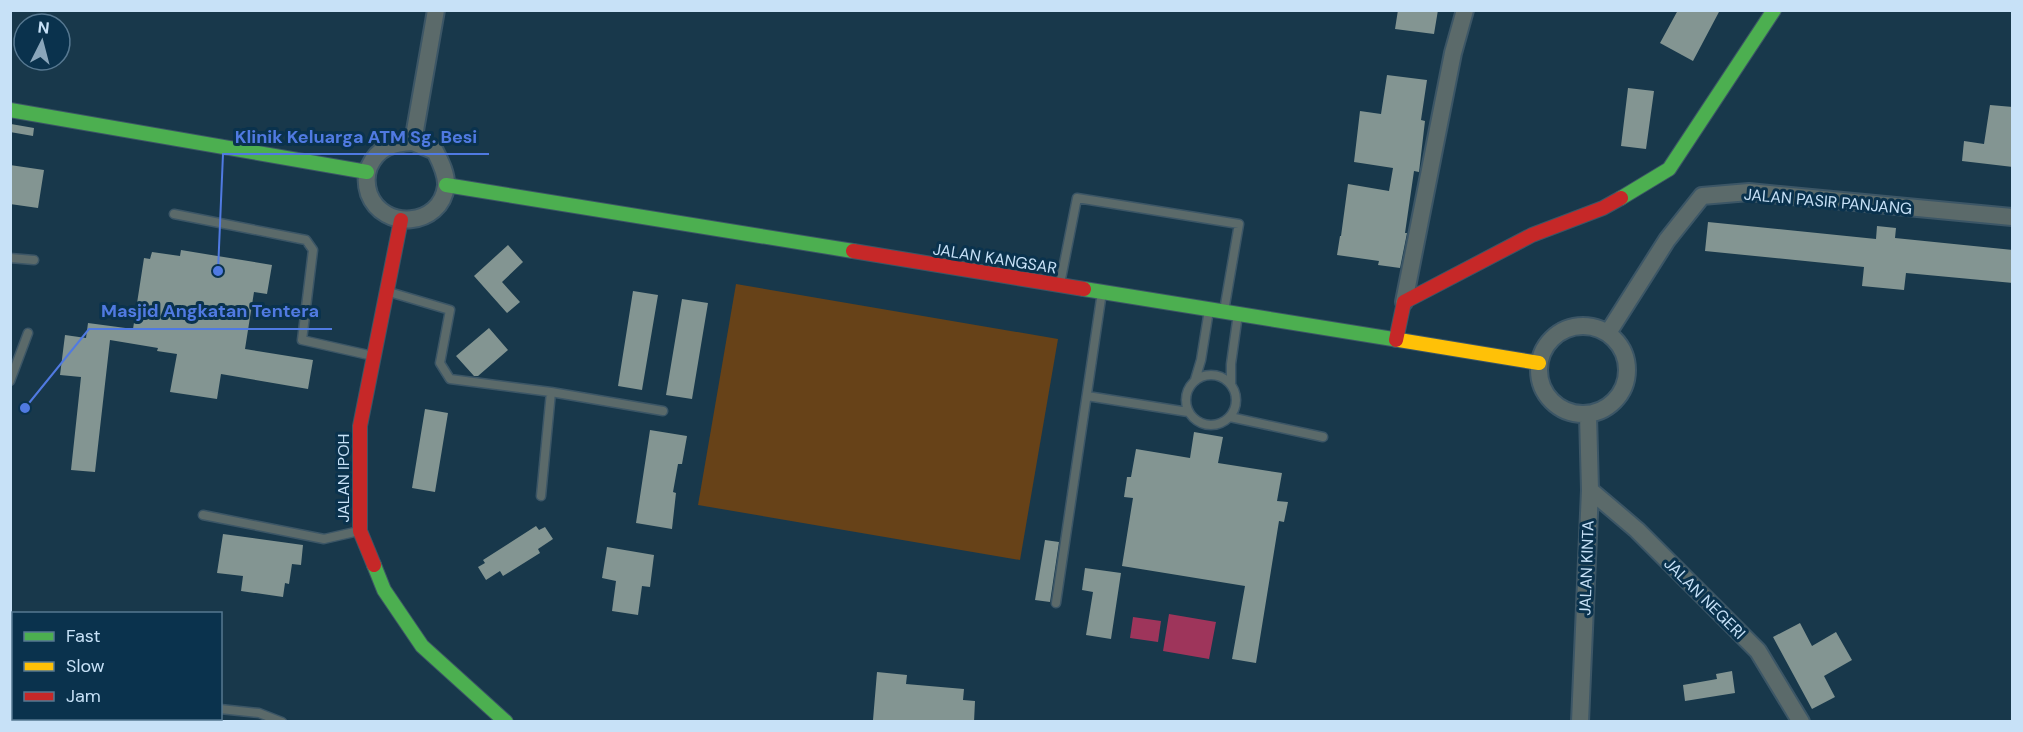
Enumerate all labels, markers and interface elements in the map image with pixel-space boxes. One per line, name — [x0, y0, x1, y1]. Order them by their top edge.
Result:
north arrow — [12, 12, 72, 72]
text: N — [37, 17, 50, 39]
callout: Klinik Keluarga ATM Sg. Besi — [223, 118, 489, 154]
text: Klinik Keluarga ATM Sg. Besi — [235, 125, 477, 149]
street label: JALAN PASIR PANJANG — [1743, 184, 1913, 219]
street label: JALAN KANGSAR — [932, 238, 1058, 279]
callout: Masjid Angkatan Tentera — [89, 293, 332, 329]
text: Masjid Angkatan Tentera — [101, 299, 319, 323]
street label: JALAN IPOH — [333, 434, 354, 522]
street label: JALAN KINTA — [1574, 520, 1599, 616]
street label: JALAN NEGERI — [1659, 553, 1750, 644]
legend — [12, 612, 222, 720]
text: Fast — [66, 624, 101, 648]
text: Slow — [66, 654, 105, 678]
text: Jam — [66, 684, 101, 708]

